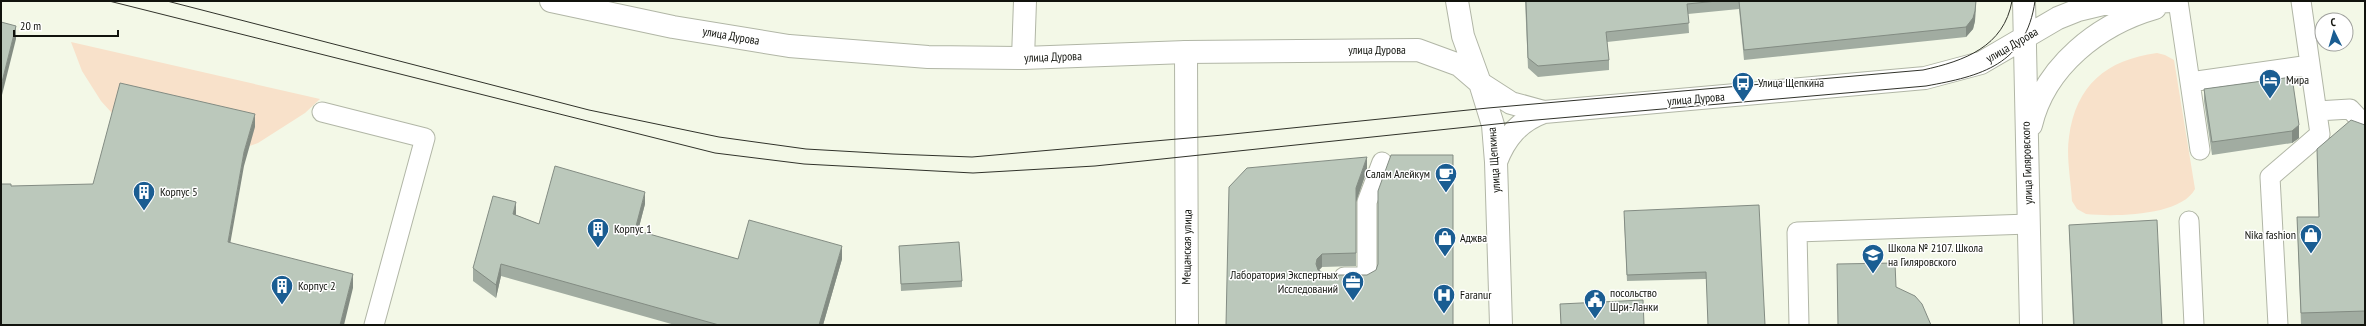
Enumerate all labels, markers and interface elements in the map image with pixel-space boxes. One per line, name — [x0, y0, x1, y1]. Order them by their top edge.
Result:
scale bar — [14, 12, 118, 38]
north arrow — [2314, 12, 2354, 52]
text: С — [2330, 15, 2336, 29]
text: 20 m — [20, 18, 41, 33]
street label: улица Дурова — [701, 23, 761, 48]
street label: улица Дурова — [1983, 24, 2041, 65]
street label: улица Дурова — [1348, 42, 1406, 57]
street label: улица Дурова — [1024, 48, 1082, 65]
hotel icon: Мира — [2257, 67, 2283, 100]
bus stop icon: Улица Щепкина — [1730, 70, 1756, 103]
place label: Мира — [2286, 72, 2309, 87]
place label: Улица Щепкина — [1758, 75, 1824, 90]
street label: улица Дурова — [1667, 88, 1726, 108]
street label: улица Гиляровского — [2018, 121, 2035, 205]
street label: улица Щепкина — [1484, 126, 1503, 193]
cafe icon: Салам Алейкум — [1433, 161, 1459, 194]
place label: Салам Алейкум — [1365, 166, 1430, 181]
building icon: Корпус 5 — [131, 179, 157, 212]
place label: Корпус 5 — [160, 184, 198, 199]
street label: Мещанская улица — [1178, 209, 1195, 285]
building icon: Корпус 1 — [585, 216, 611, 249]
place label: Корпус 1 — [614, 221, 652, 236]
shop icon: Nika fashion — [2298, 222, 2324, 255]
shop icon: Аджва — [1432, 225, 1458, 258]
place label: Nika fashion — [2245, 227, 2296, 242]
place label: Аджва — [1460, 230, 1487, 245]
place label: Школа № 2107. Школа на Гиляровского — [1888, 240, 1983, 269]
school or university icon: Школа № 2107. Школа на Гиляровского — [1860, 242, 1886, 275]
place label: Лаборатория Экспертных Исследований — [1229, 267, 1338, 296]
office icon: Лаборатория Экспертных Исследований — [1340, 269, 1366, 302]
building icon: Корпус 2 — [269, 273, 295, 306]
place label: Корпус 2 — [298, 278, 336, 293]
hospital icon: Faranur — [1431, 282, 1457, 315]
place label: посольство Шри-Ланки — [1610, 285, 1658, 314]
place label: Faranur — [1460, 287, 1492, 302]
public building icon: посольство Шри-Ланки — [1582, 287, 1608, 320]

